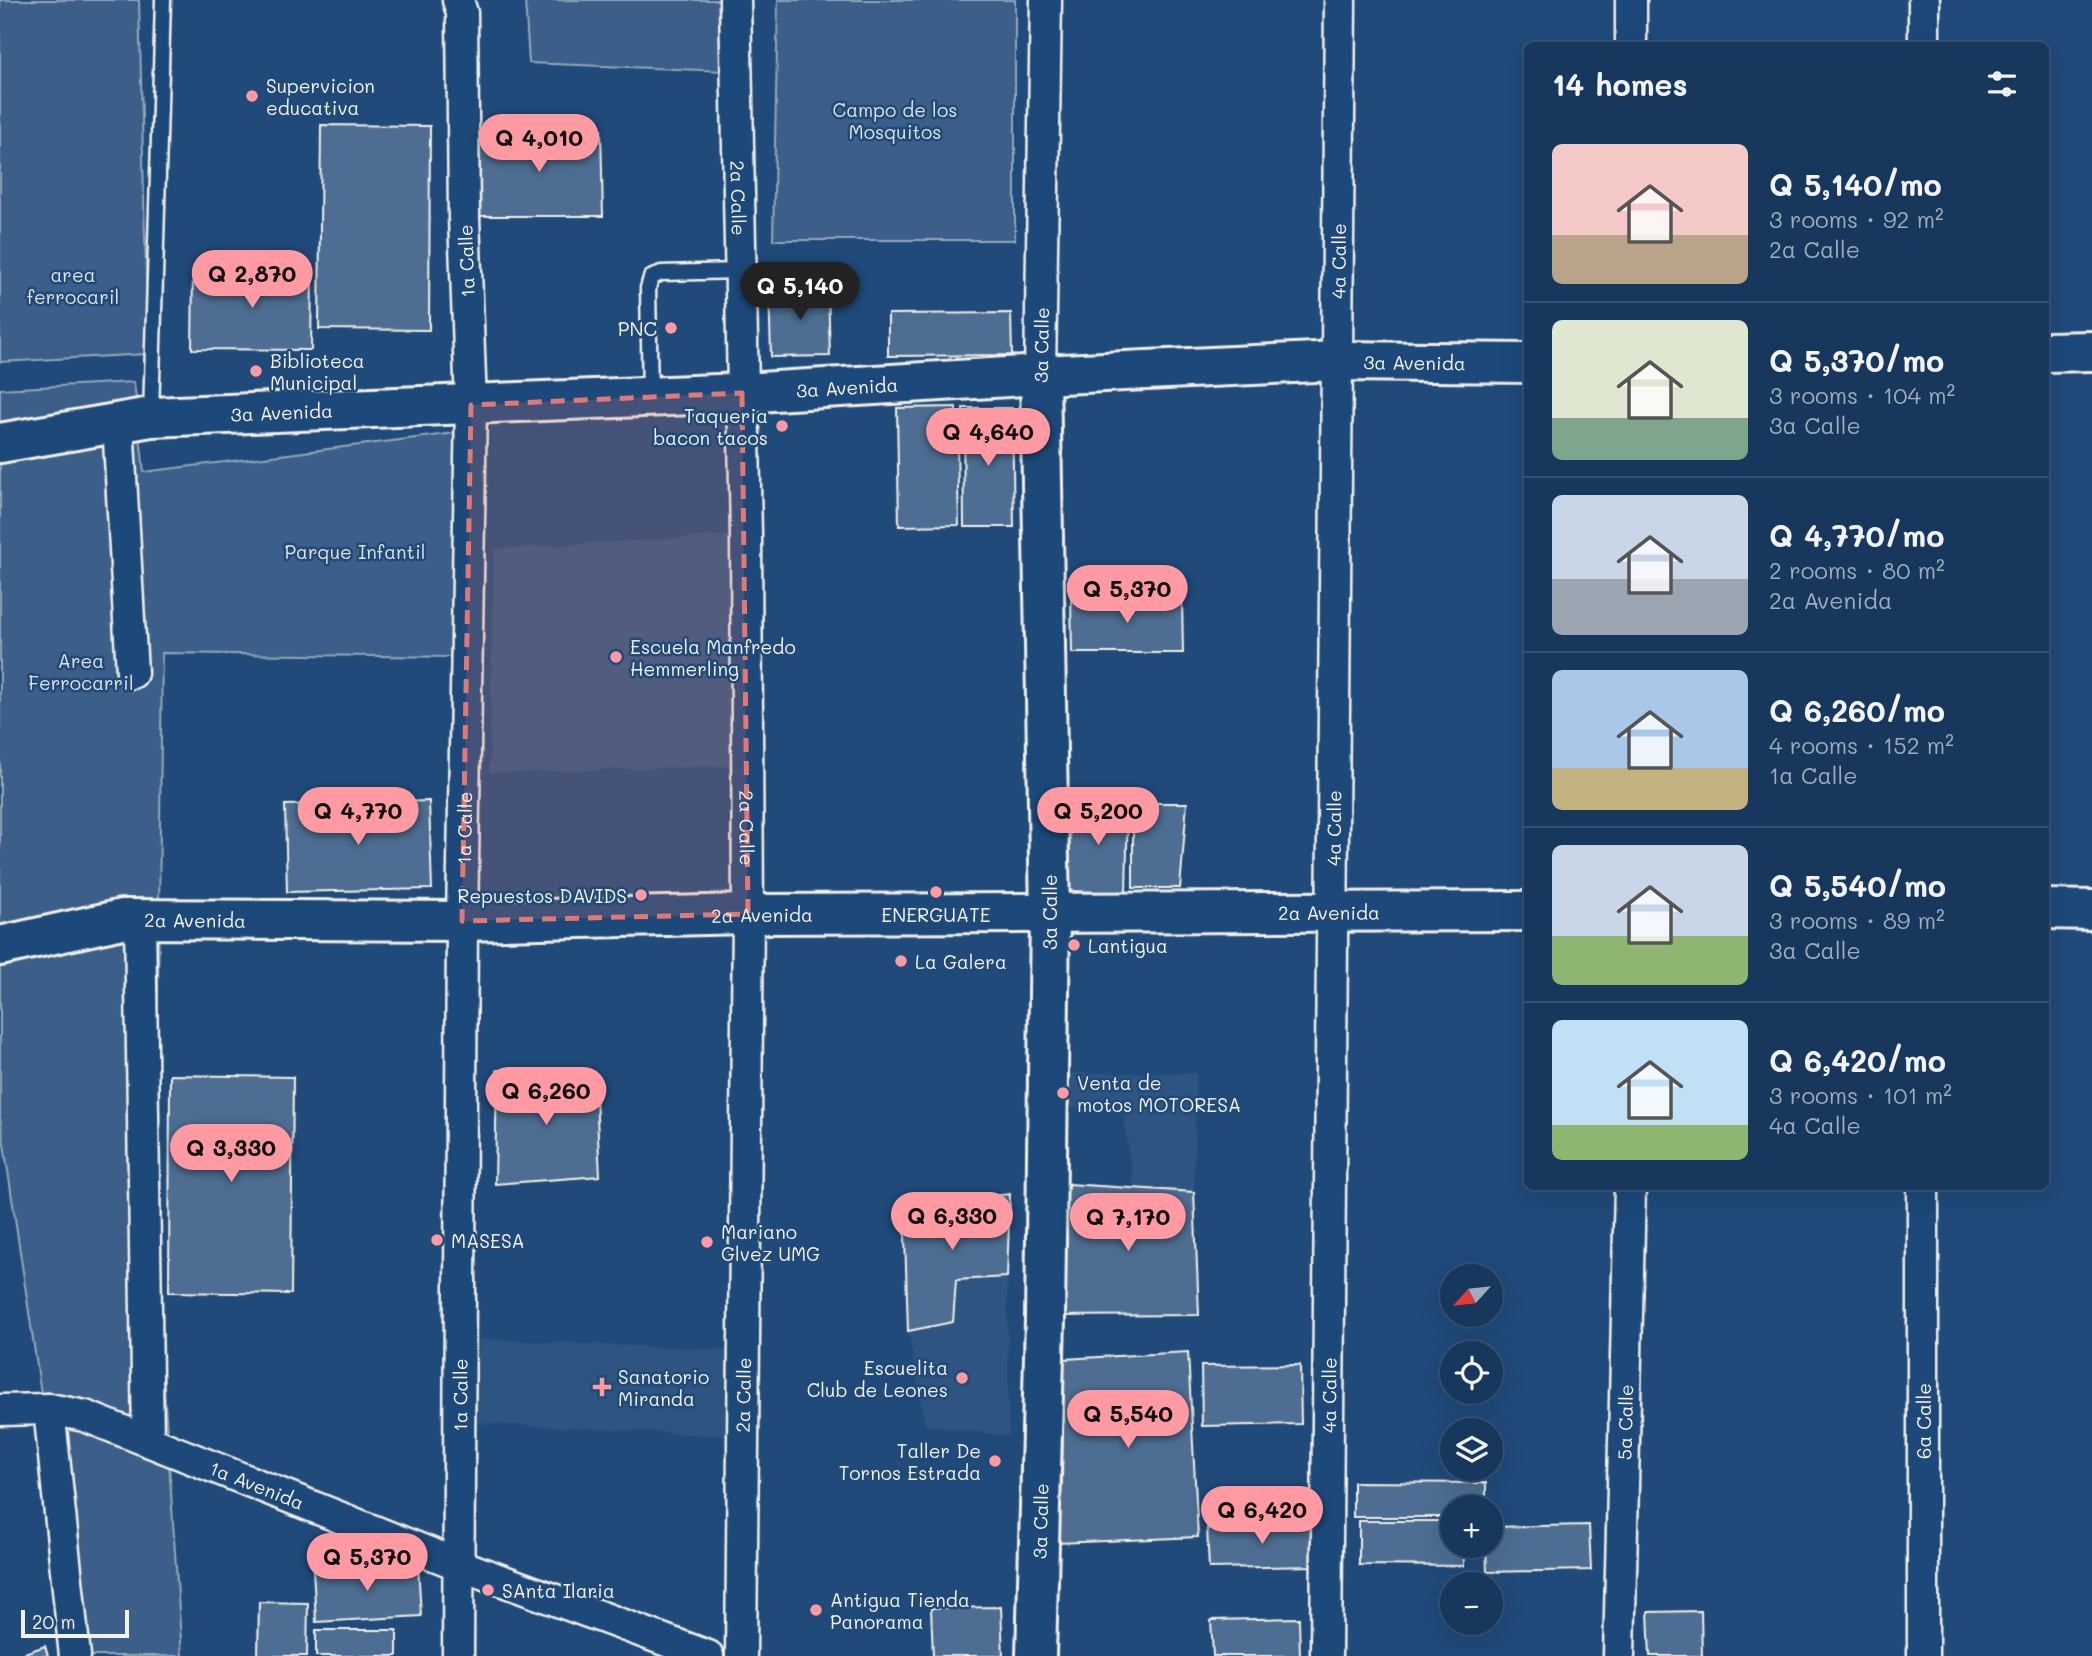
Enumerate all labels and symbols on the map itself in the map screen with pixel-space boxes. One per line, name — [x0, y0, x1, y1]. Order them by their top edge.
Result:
place label: Supervicion educativa — [266, 73, 375, 120]
marker: Supervicion educativa — [244, 88, 260, 104]
park label: Campo de los Mosquitos — [833, 97, 957, 144]
pin: Q 4,010 — [474, 114, 604, 174]
street label: 2a Calle — [726, 160, 752, 236]
street label: 4a Calle — [1325, 223, 1351, 299]
street label: 1a Calle — [452, 224, 480, 298]
pin: Q 2,870 — [187, 250, 317, 310]
park label: area ferrocaril — [27, 262, 119, 309]
pin: Q 5,140 — [735, 262, 865, 322]
street label: 3a Calle — [1028, 307, 1054, 383]
place label: PNC — [618, 316, 657, 341]
marker: PNC — [663, 320, 679, 336]
place label: Biblioteca Municipal — [270, 348, 365, 395]
street label: 3a Avenida — [1363, 349, 1466, 375]
marker: Biblioteca Municipal — [248, 363, 264, 379]
street label: 3a Avenida — [795, 371, 899, 402]
street label: 3a Avenida — [230, 397, 333, 426]
place label: Taqueria bacon tacos — [653, 403, 768, 450]
pin: Q 4,640 — [923, 408, 1053, 468]
marker: Taqueria bacon tacos — [774, 418, 790, 434]
park label: Parque Infantil — [285, 539, 425, 564]
pin: Q 5,370 — [1062, 566, 1192, 625]
place label: Escuela Manfredo Hemmerling — [630, 634, 796, 681]
park label: Area Ferrocarril — [28, 648, 134, 695]
marker: Escuela Manfredo Hemmerling — [608, 649, 624, 665]
pin: Q 4,770 — [293, 788, 423, 847]
pin: Q 5,200 — [1033, 788, 1163, 847]
street label: 2a Calle — [735, 790, 760, 866]
street label: 4a Calle — [1320, 790, 1346, 866]
street label: 1a Calle — [450, 791, 477, 865]
street label: 3a Calle — [1037, 874, 1062, 950]
place label: Repuestos DAVIDS — [457, 883, 627, 908]
marker: ENERGUATE — [928, 884, 944, 900]
marker: Repuestos DAVIDS — [633, 887, 649, 903]
street label: 2a Avenida — [1278, 899, 1380, 924]
street label: 2a Avenida — [711, 901, 813, 927]
place label: ENERGUATE — [881, 902, 991, 927]
street label: 2a Avenida — [144, 907, 246, 932]
place label: Lantigua — [1088, 933, 1168, 958]
marker: Lantigua — [1066, 937, 1082, 953]
place label: La Galera — [915, 949, 1007, 974]
marker: La Galera — [893, 953, 909, 969]
pin: Q 6,260 — [481, 1068, 611, 1127]
place label: Venta de motos MOTORESA — [1077, 1070, 1241, 1117]
marker: Venta de motos MOTORESA — [1055, 1085, 1071, 1101]
pin: Q 3,330 — [166, 1124, 296, 1184]
pin: Q 6,330 — [887, 1192, 1017, 1252]
pin: Q 7,170 — [1063, 1194, 1193, 1253]
place label: Mariano Glvez UMG — [721, 1219, 820, 1266]
place label: MASESA — [451, 1228, 525, 1253]
marker: MASESA — [429, 1232, 445, 1248]
marker: Mariano Glvez UMG — [699, 1234, 715, 1250]
north arrow — [1440, 1264, 1503, 1326]
place label: Escuelita Club de Leones — [807, 1355, 948, 1402]
street label: 2a Calle — [730, 1357, 756, 1433]
street label: 4a Calle — [1315, 1357, 1341, 1433]
street label: 1a Calle — [447, 1358, 472, 1432]
place label: Sanatorio Miranda — [618, 1364, 709, 1411]
marker: Escuelita Club de Leones — [954, 1370, 970, 1386]
marker: Sanatorio Miranda — [592, 1377, 612, 1397]
street label: 6a Calle — [1911, 1383, 1936, 1459]
street label: 5a Calle — [1611, 1384, 1638, 1460]
pin: Q 5,540 — [1063, 1390, 1193, 1450]
place label: Taller De Tornos Estrada — [839, 1438, 981, 1485]
marker: Taller De Tornos Estrada — [987, 1453, 1003, 1469]
street label: 1a Avenida — [206, 1454, 308, 1515]
street label: 3a Calle — [1026, 1483, 1053, 1559]
pin: Q 6,420 — [1197, 1486, 1327, 1546]
pin: Q 5,370 — [302, 1534, 432, 1593]
place label: SAnta Ilaria — [502, 1578, 615, 1603]
marker: SAnta Ilaria — [480, 1582, 496, 1598]
place label: Antigua Tienda Panorama — [830, 1587, 970, 1634]
marker: Antigua Tienda Panorama — [808, 1602, 824, 1618]
scale bar — [21, 1607, 130, 1639]

